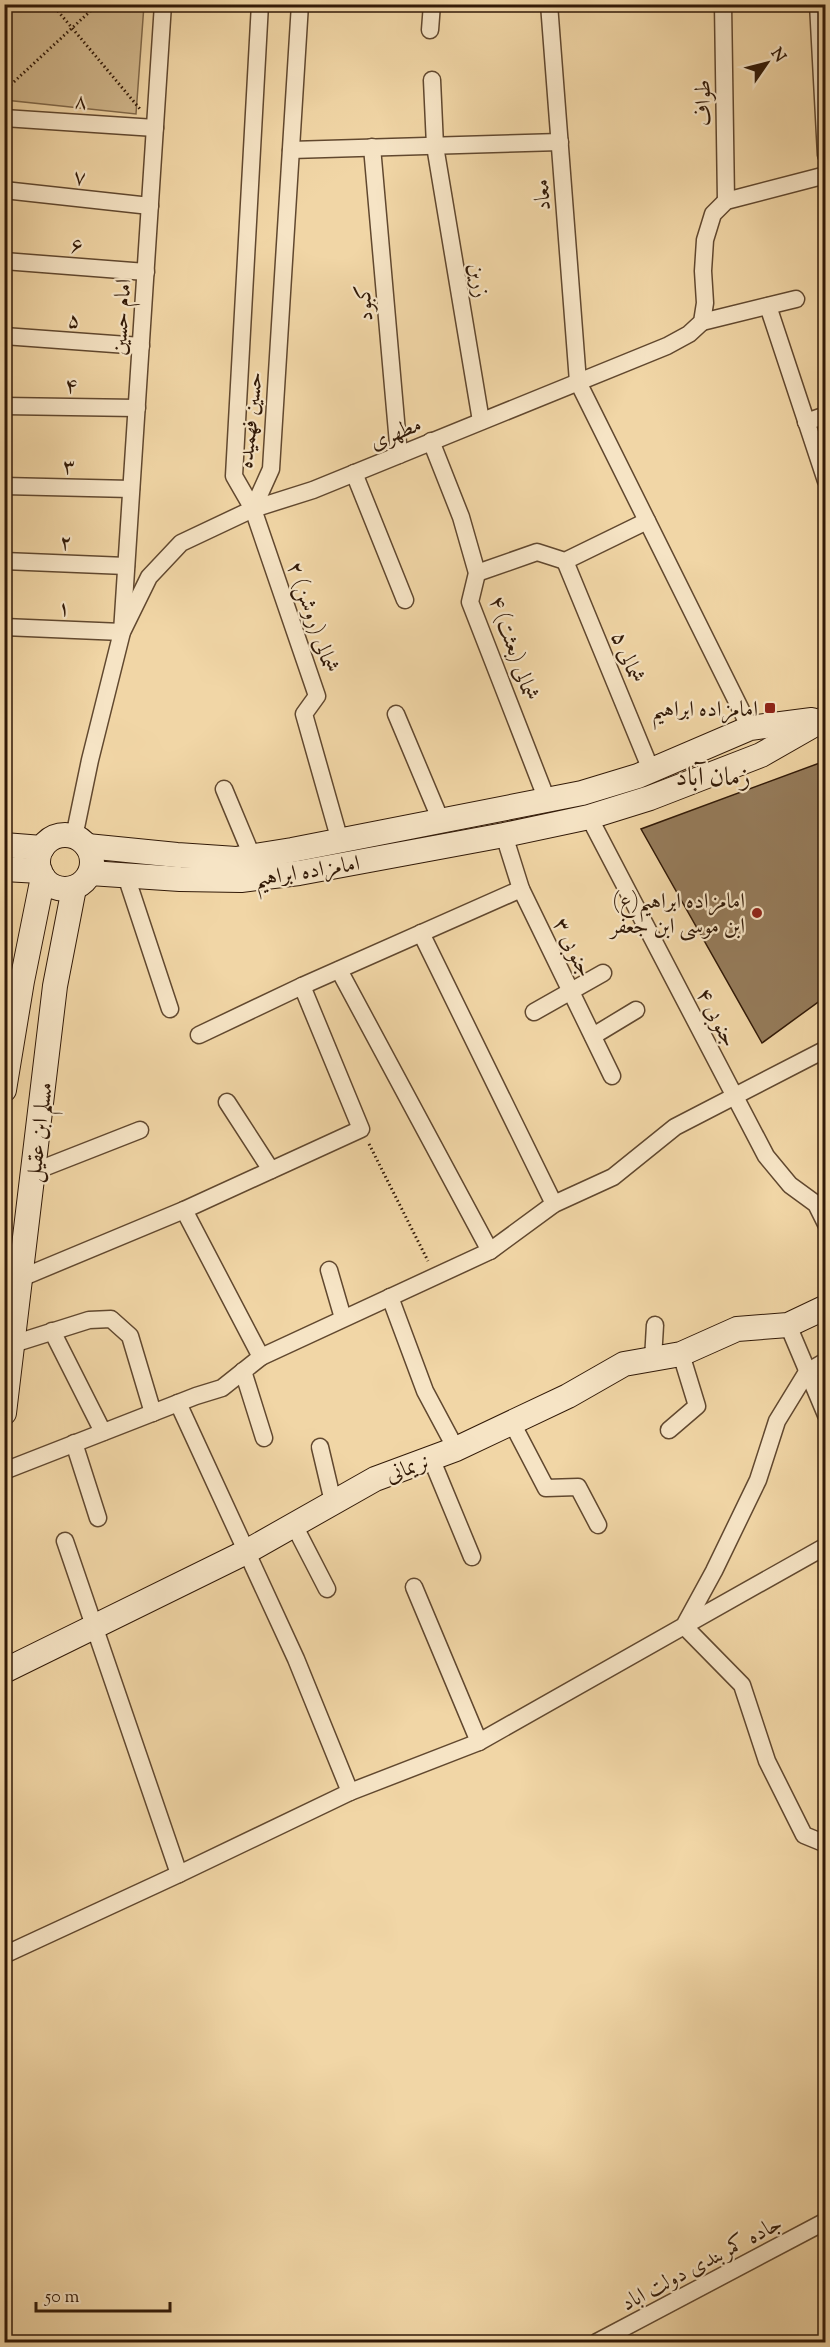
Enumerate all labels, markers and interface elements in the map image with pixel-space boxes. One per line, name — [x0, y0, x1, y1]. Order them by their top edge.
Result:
north arrow — [737, 33, 797, 93]
text: N — [764, 44, 790, 68]
street label: طواف — [689, 79, 721, 126]
street label: ۸ — [73, 87, 88, 119]
street label: ۷ — [72, 162, 88, 196]
street label: معاد — [527, 178, 561, 212]
street label: ۶ — [69, 231, 84, 263]
street label: زرین — [458, 261, 496, 301]
street label: امام حسین — [104, 278, 143, 357]
street label: کبود — [348, 283, 384, 323]
street label: ۵ — [66, 306, 81, 338]
street label: حسین فهمیده — [231, 370, 273, 470]
street label: ۴ — [64, 371, 78, 403]
street label: مطهری — [365, 410, 427, 460]
street label: ۳ — [62, 452, 76, 484]
street label: ۲ — [59, 528, 73, 560]
street label: ۲ شمالی (روشن) — [277, 558, 345, 678]
street label: ۴ شمالی (بعثت) — [479, 592, 545, 706]
street label: ۱ — [57, 594, 71, 626]
street label: ۵ شمالی — [601, 627, 651, 689]
place label: امامزاده ابراهیم — [652, 695, 758, 730]
marker: امامزاده ابراهیم — [763, 701, 777, 715]
district label: زمان آباد — [675, 760, 751, 797]
street label: امامزاده ابراهیم — [253, 849, 363, 900]
place label: (ع)امامزاده ابراهیم ابن موسی ابن جعفر — [608, 887, 745, 944]
marker: (ع)امامزاده ابراهیم ابن موسی ابن جعفر — [750, 906, 764, 920]
street label: ۳ جنوبی — [543, 913, 599, 984]
street label: ۴ جنوبی — [687, 983, 744, 1054]
street label: مسلم ابن عقیل — [19, 1080, 67, 1185]
street label: نریمانی — [382, 1447, 434, 1492]
street label: جاده کمربندی دولت اباد — [616, 2209, 789, 2321]
scale bar — [36, 2275, 170, 2313]
text: 50 m — [44, 2285, 80, 2311]

